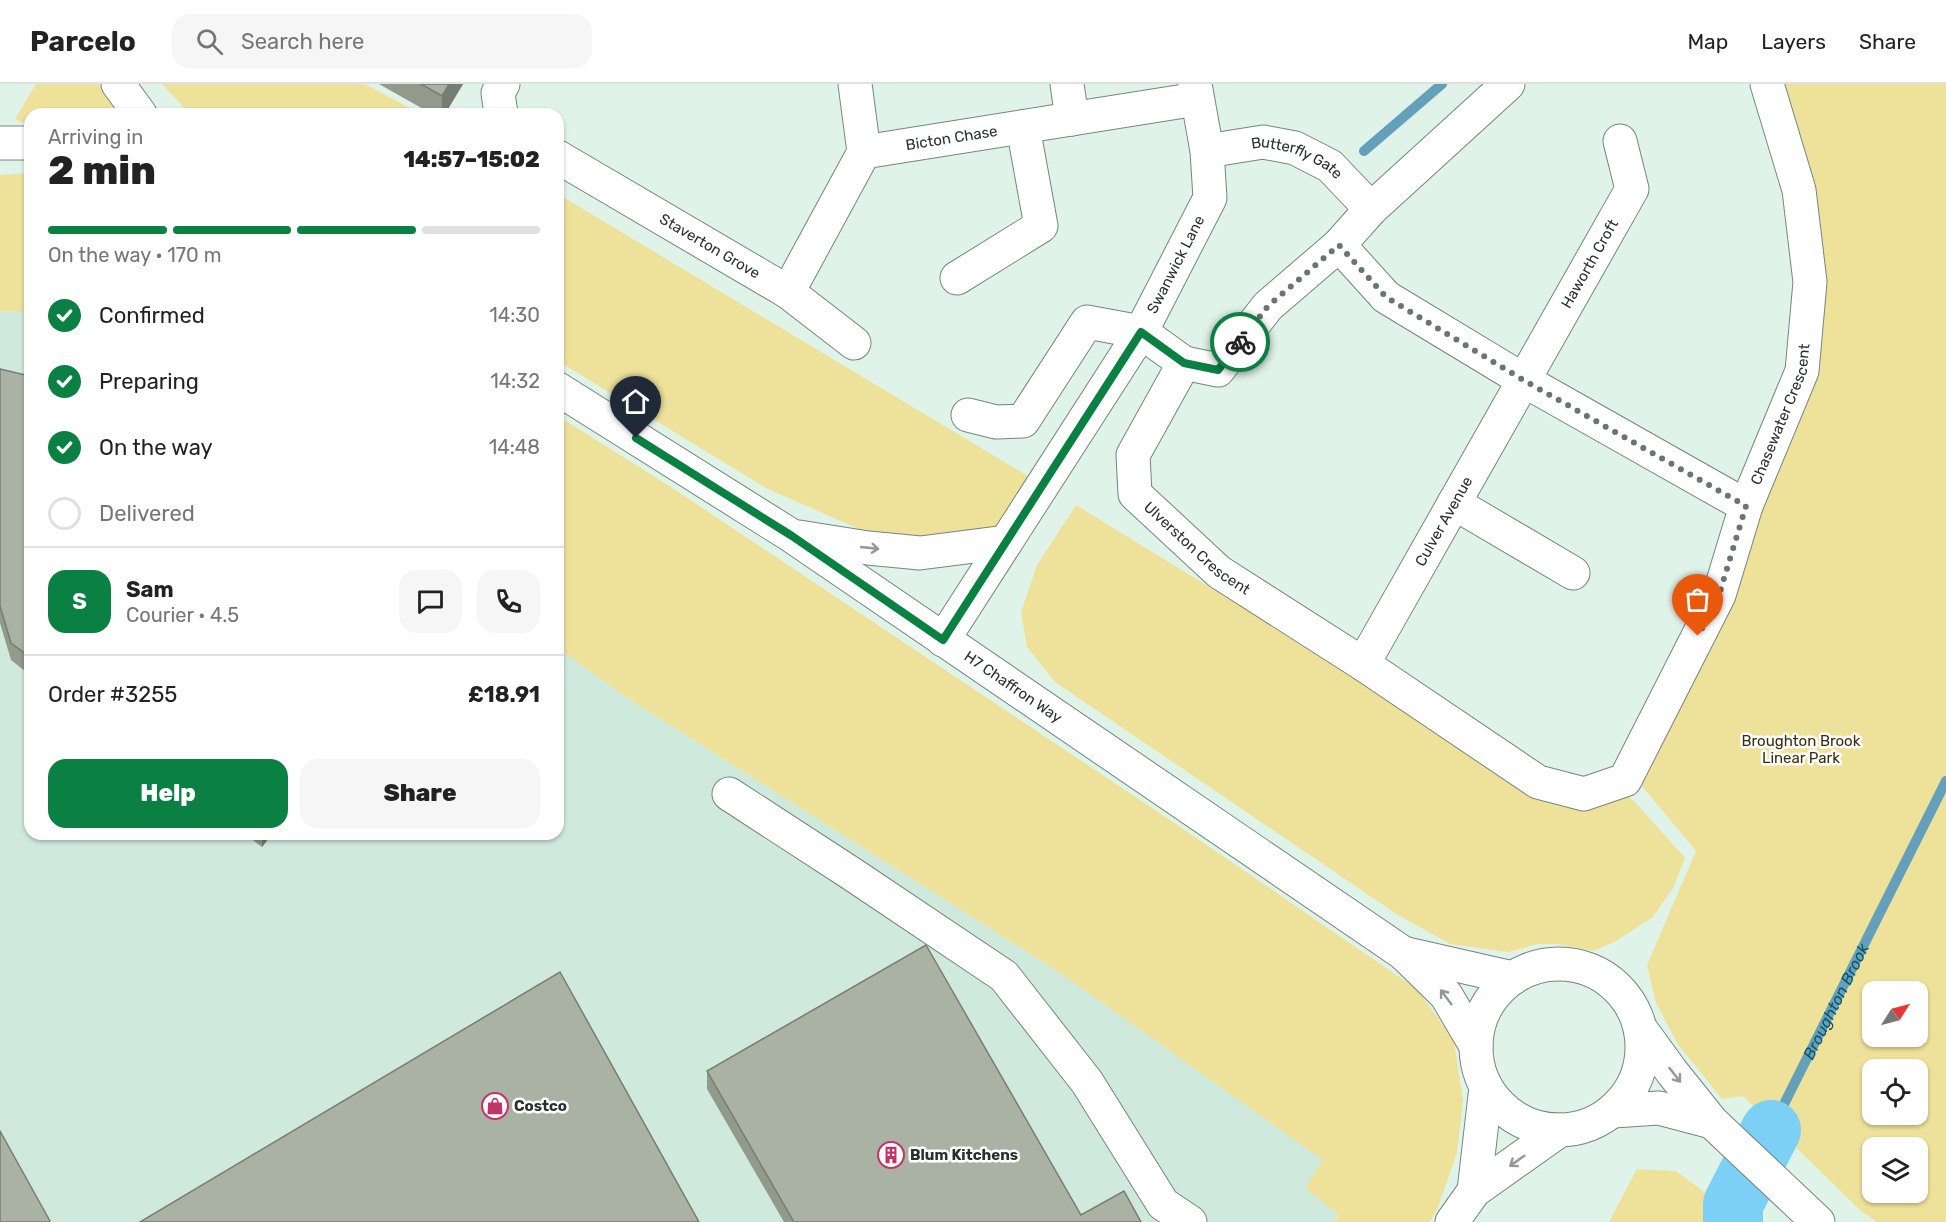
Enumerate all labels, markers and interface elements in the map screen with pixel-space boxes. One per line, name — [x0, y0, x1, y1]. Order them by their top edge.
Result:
search box — [172, 14, 592, 68]
text: Parcelo — [30, 25, 136, 58]
icon: search — [193, 25, 226, 58]
text: Search here — [241, 28, 364, 55]
text: Map — [1687, 29, 1728, 54]
text: Layers — [1761, 29, 1826, 54]
text: Share — [1859, 29, 1916, 54]
street label: Bicton Chase — [904, 122, 999, 154]
text: Arriving in — [48, 125, 143, 149]
street label: Butterfly Gate — [1250, 133, 1347, 183]
text: 14:57–15:02 — [403, 146, 540, 173]
text: 2 min — [48, 148, 156, 194]
street label: Staverton Grove — [656, 210, 763, 283]
street label: Swanwick Lane — [1143, 212, 1208, 317]
street label: Haworth Croft — [1557, 216, 1622, 311]
text: On the way · 170 m — [48, 243, 221, 267]
icon: check — [48, 299, 81, 332]
text: Confirmed — [99, 302, 205, 329]
text: 14:30 — [489, 303, 540, 327]
courier — [1210, 312, 1270, 372]
icon: bike — [1224, 326, 1257, 359]
street label: Chasewater Crescent — [1747, 343, 1813, 488]
icon: check — [48, 365, 81, 398]
text: Preparing — [99, 368, 199, 395]
text: 14:32 — [490, 369, 540, 393]
pin — [610, 376, 661, 438]
icon: home — [619, 385, 652, 418]
icon: check — [48, 431, 81, 464]
text: On the way — [99, 434, 213, 461]
text: 14:48 — [489, 435, 540, 459]
street label: Culver Avenue — [1411, 473, 1476, 569]
street label: Ulverston Crescent — [1140, 498, 1254, 599]
text: Delivered — [99, 500, 195, 527]
one-way arrow — [860, 543, 880, 554]
button: chat — [399, 570, 462, 633]
button: phone — [477, 570, 540, 633]
pin — [1672, 574, 1723, 636]
text: Sam — [126, 576, 174, 603]
icon: bag — [1681, 583, 1714, 616]
text: S — [72, 588, 87, 615]
text: Courier · 4.5 — [126, 603, 239, 627]
street label: H7 Chaffron Way — [961, 647, 1065, 727]
text: Order #3255 — [48, 681, 177, 708]
text: £18.91 — [468, 681, 540, 708]
park label: Broughton Brook Linear Park — [1742, 732, 1861, 767]
button: Help — [48, 759, 288, 828]
button: Share — [300, 759, 540, 828]
water label: Broughton Brook — [1799, 940, 1873, 1063]
north arrow — [1862, 981, 1928, 1047]
map controls — [1862, 981, 1928, 1203]
one-way arrow — [1439, 989, 1452, 1005]
button: locate — [1862, 1059, 1928, 1125]
one-way arrow — [1668, 1067, 1681, 1083]
shop icon: Costco — [480, 1091, 510, 1121]
place label: Costco — [514, 1097, 567, 1115]
button: layers — [1862, 1137, 1928, 1203]
building icon: Blum Kitchens — [876, 1140, 906, 1170]
place label: Blum Kitchens — [910, 1146, 1018, 1164]
one-way arrow — [1510, 1155, 1526, 1167]

